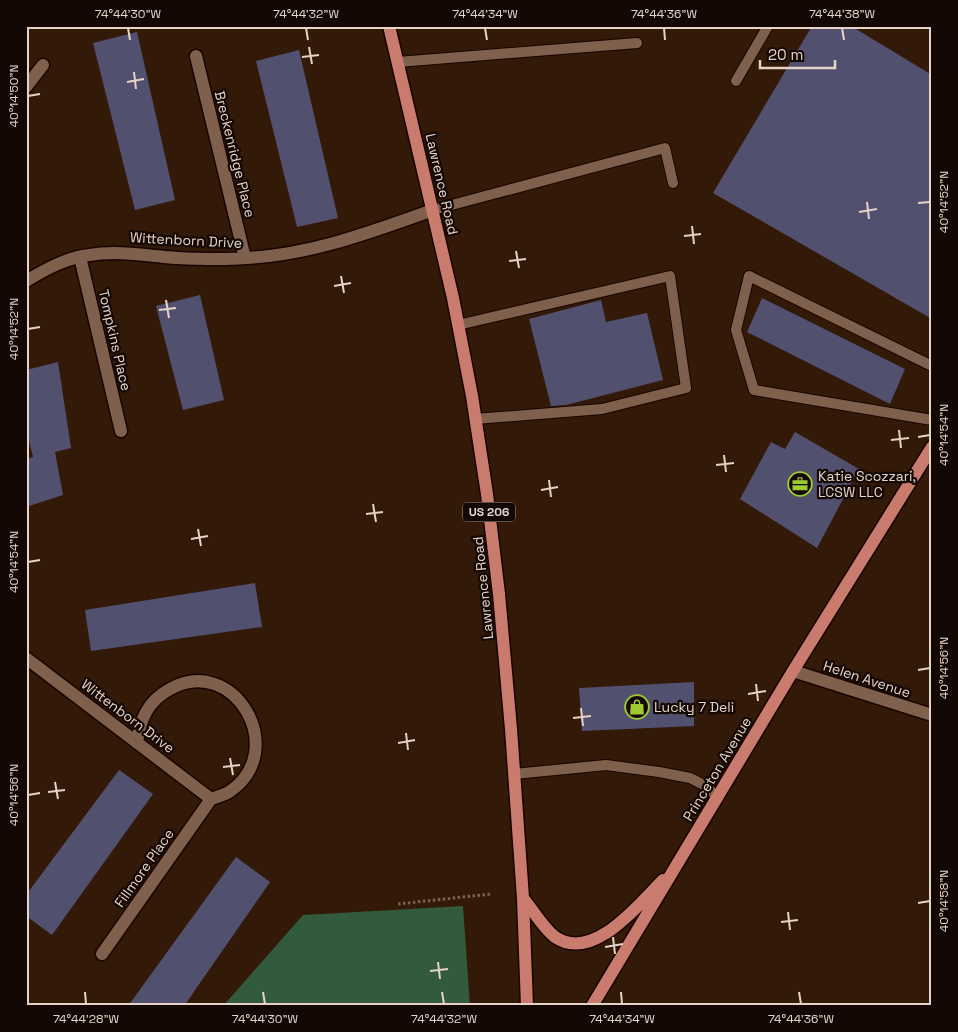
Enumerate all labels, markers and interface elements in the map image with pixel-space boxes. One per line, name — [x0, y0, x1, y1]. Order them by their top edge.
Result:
text: 74°44'30"W — [95, 6, 162, 22]
text: 74°44'32"W — [273, 6, 339, 22]
text: 74°44'34"W — [452, 6, 518, 22]
text: 74°44'36"W — [631, 6, 697, 22]
text: 74°44'38"W — [809, 6, 876, 22]
scale bar — [760, 38, 836, 70]
text: 20 m — [768, 45, 803, 64]
text: 40°14'50"N — [6, 65, 22, 127]
street label: Breckenridge Place — [211, 89, 259, 219]
street label: Lawrence Road — [422, 132, 462, 236]
text: 40°14'52"N — [936, 171, 952, 233]
street label: Wittenborn Drive — [130, 228, 242, 252]
street label: Tompkins Place — [95, 288, 135, 392]
text: 40°14'52"N — [6, 298, 22, 360]
text: 40°14'54"N — [936, 404, 952, 466]
place label: Katie Scozzari, LCSW LLC — [818, 467, 916, 501]
office icon: Katie Scozzari, LCSW LLC — [787, 471, 813, 497]
road number: US 206 — [463, 502, 515, 522]
text: 40°14'54"N — [6, 531, 22, 593]
street label: Lawrence Road — [469, 536, 497, 640]
text: 40°14'56"N — [936, 637, 952, 699]
street label: Helen Avenue — [821, 656, 913, 702]
street label: Wittenborn Drive — [78, 675, 178, 757]
shop icon: Lucky 7 Deli — [624, 694, 650, 720]
place label: Lucky 7 Deli — [654, 698, 734, 716]
street label: Princeton Avenue — [679, 714, 755, 824]
text: 40°14'56"N — [6, 764, 22, 826]
street label: Fillmore Place — [110, 825, 178, 911]
text: 40°14'58"N — [936, 870, 952, 932]
text: 74°44'28"W — [53, 1011, 120, 1027]
text: 74°44'30"W — [232, 1011, 299, 1027]
text: 74°44'32"W — [411, 1011, 477, 1027]
text: 74°44'34"W — [589, 1011, 655, 1027]
text: 74°44'36"W — [768, 1011, 834, 1027]

